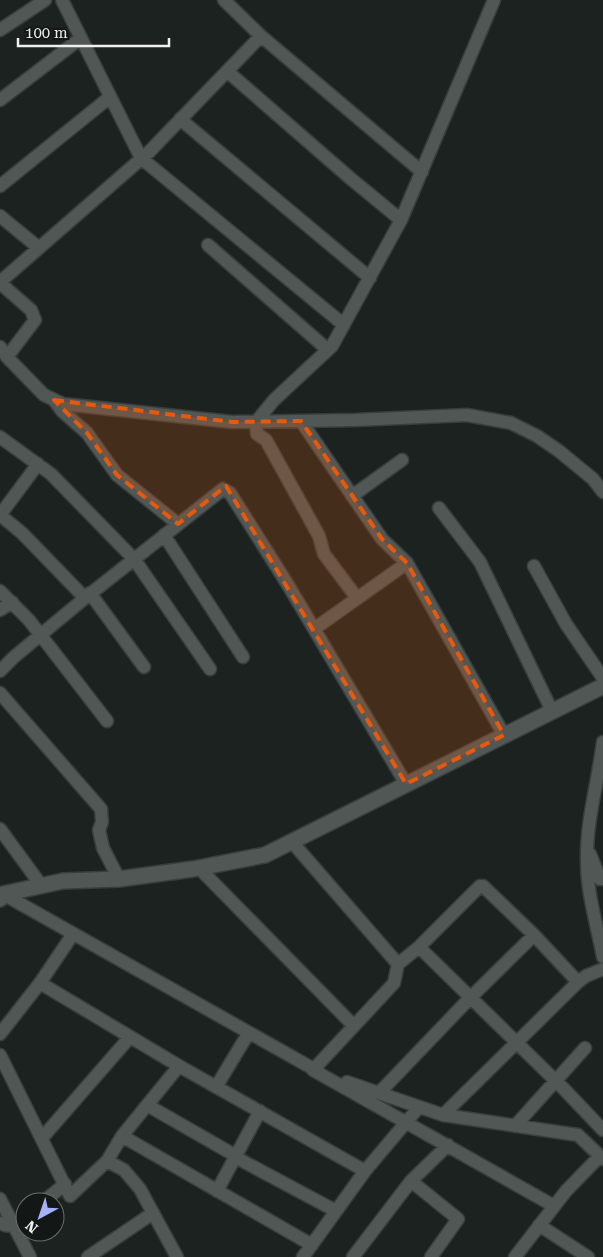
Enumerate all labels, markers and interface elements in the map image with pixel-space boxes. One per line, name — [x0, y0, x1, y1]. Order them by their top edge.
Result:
scale bar — [18, 15, 169, 47]
text: 100 m — [25, 24, 68, 42]
north arrow — [15, 1192, 65, 1242]
text: N — [22, 1217, 41, 1237]

